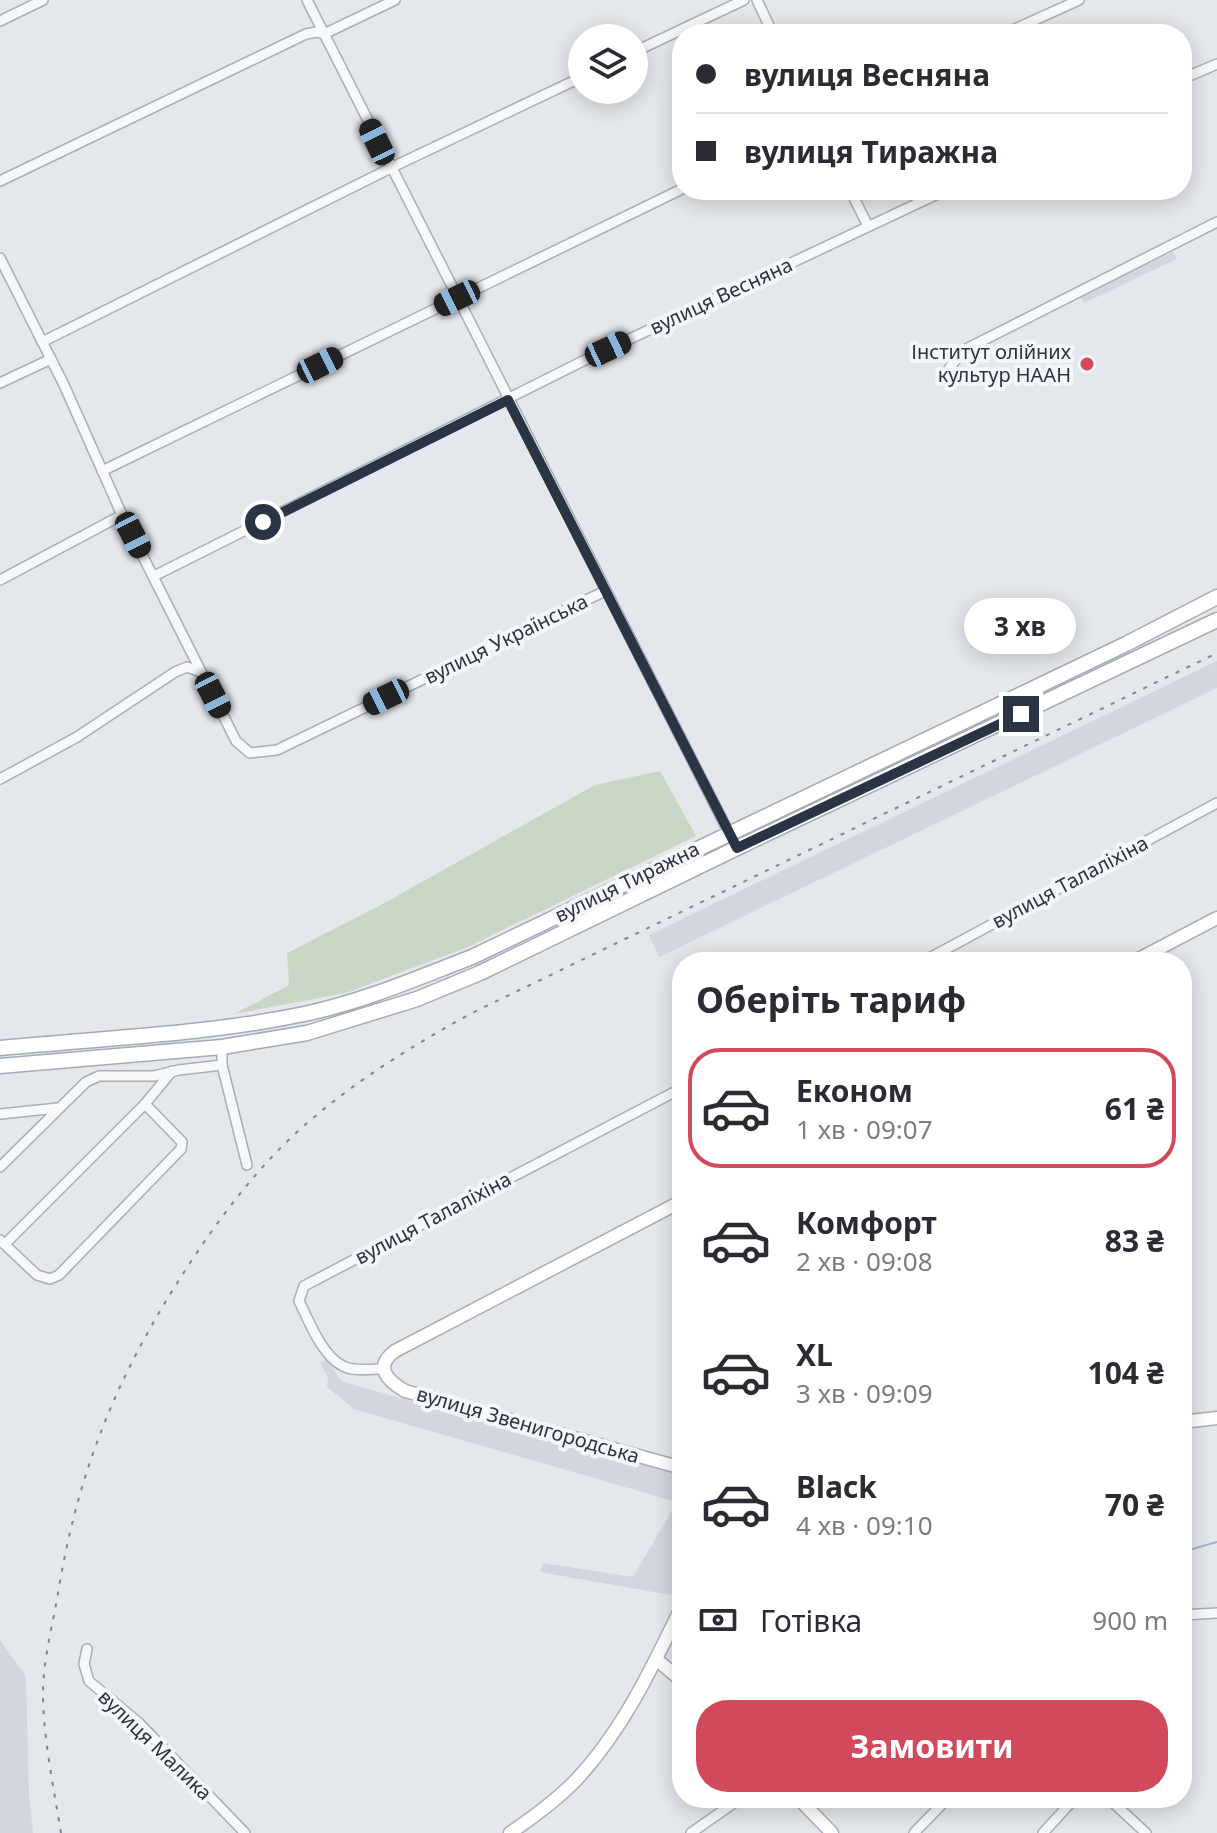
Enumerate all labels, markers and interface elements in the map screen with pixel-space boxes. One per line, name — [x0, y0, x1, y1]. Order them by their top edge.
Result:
map controls — [568, 24, 648, 104]
button: layers — [568, 24, 648, 104]
text: вулиця Весняна — [744, 54, 990, 95]
car — [356, 115, 398, 169]
text: вулиця Тиражна — [744, 131, 998, 172]
street label: вулиця Весняна — [645, 251, 797, 340]
car — [430, 277, 484, 319]
car — [581, 328, 635, 370]
place label: Інститут олійних культур НААН — [911, 338, 1072, 388]
car — [293, 344, 347, 386]
marker: Інститут олійних культур НААН — [1078, 355, 1096, 373]
route start — [245, 504, 281, 540]
car — [111, 508, 155, 562]
street label: вулиця Українська — [419, 587, 592, 690]
callout: 3 хв — [965, 598, 1077, 654]
text: 3 хв — [994, 608, 1046, 644]
car — [191, 668, 235, 722]
car — [359, 676, 413, 718]
route end — [1003, 696, 1039, 732]
street label: вулиця Талаліхіна — [987, 829, 1153, 934]
street label: вулиця Тиражна — [550, 835, 704, 928]
text: Оберіть тариф — [696, 975, 966, 1024]
text: Економ — [796, 1070, 913, 1111]
icon: car — [700, 1072, 772, 1144]
text: 61 ₴ — [1105, 1088, 1164, 1129]
text: 1 хв · 09:07 — [796, 1111, 933, 1147]
street label: вулиця Талаліхіна — [350, 1165, 516, 1270]
text: Комфорт — [796, 1202, 937, 1243]
icon: car — [700, 1204, 772, 1276]
text: 83 ₴ — [1105, 1220, 1164, 1261]
text: 2 хв · 09:08 — [796, 1243, 933, 1279]
text: XL — [796, 1334, 833, 1375]
icon: car — [700, 1336, 772, 1408]
text: 104 ₴ — [1088, 1352, 1164, 1393]
text: 3 хв · 09:09 — [796, 1375, 933, 1411]
street label: вулиця Звенигородська — [414, 1380, 643, 1469]
text: Black — [796, 1466, 877, 1507]
icon: car — [700, 1468, 772, 1540]
text: 70 ₴ — [1105, 1484, 1164, 1525]
text: 4 хв · 09:10 — [796, 1507, 933, 1543]
icon: cash — [696, 1598, 740, 1642]
text: Готівка — [760, 1600, 862, 1641]
text: 900 m — [1092, 1602, 1168, 1638]
street label: вулиця Малика — [93, 1683, 218, 1806]
button: Замовити — [696, 1700, 1168, 1792]

